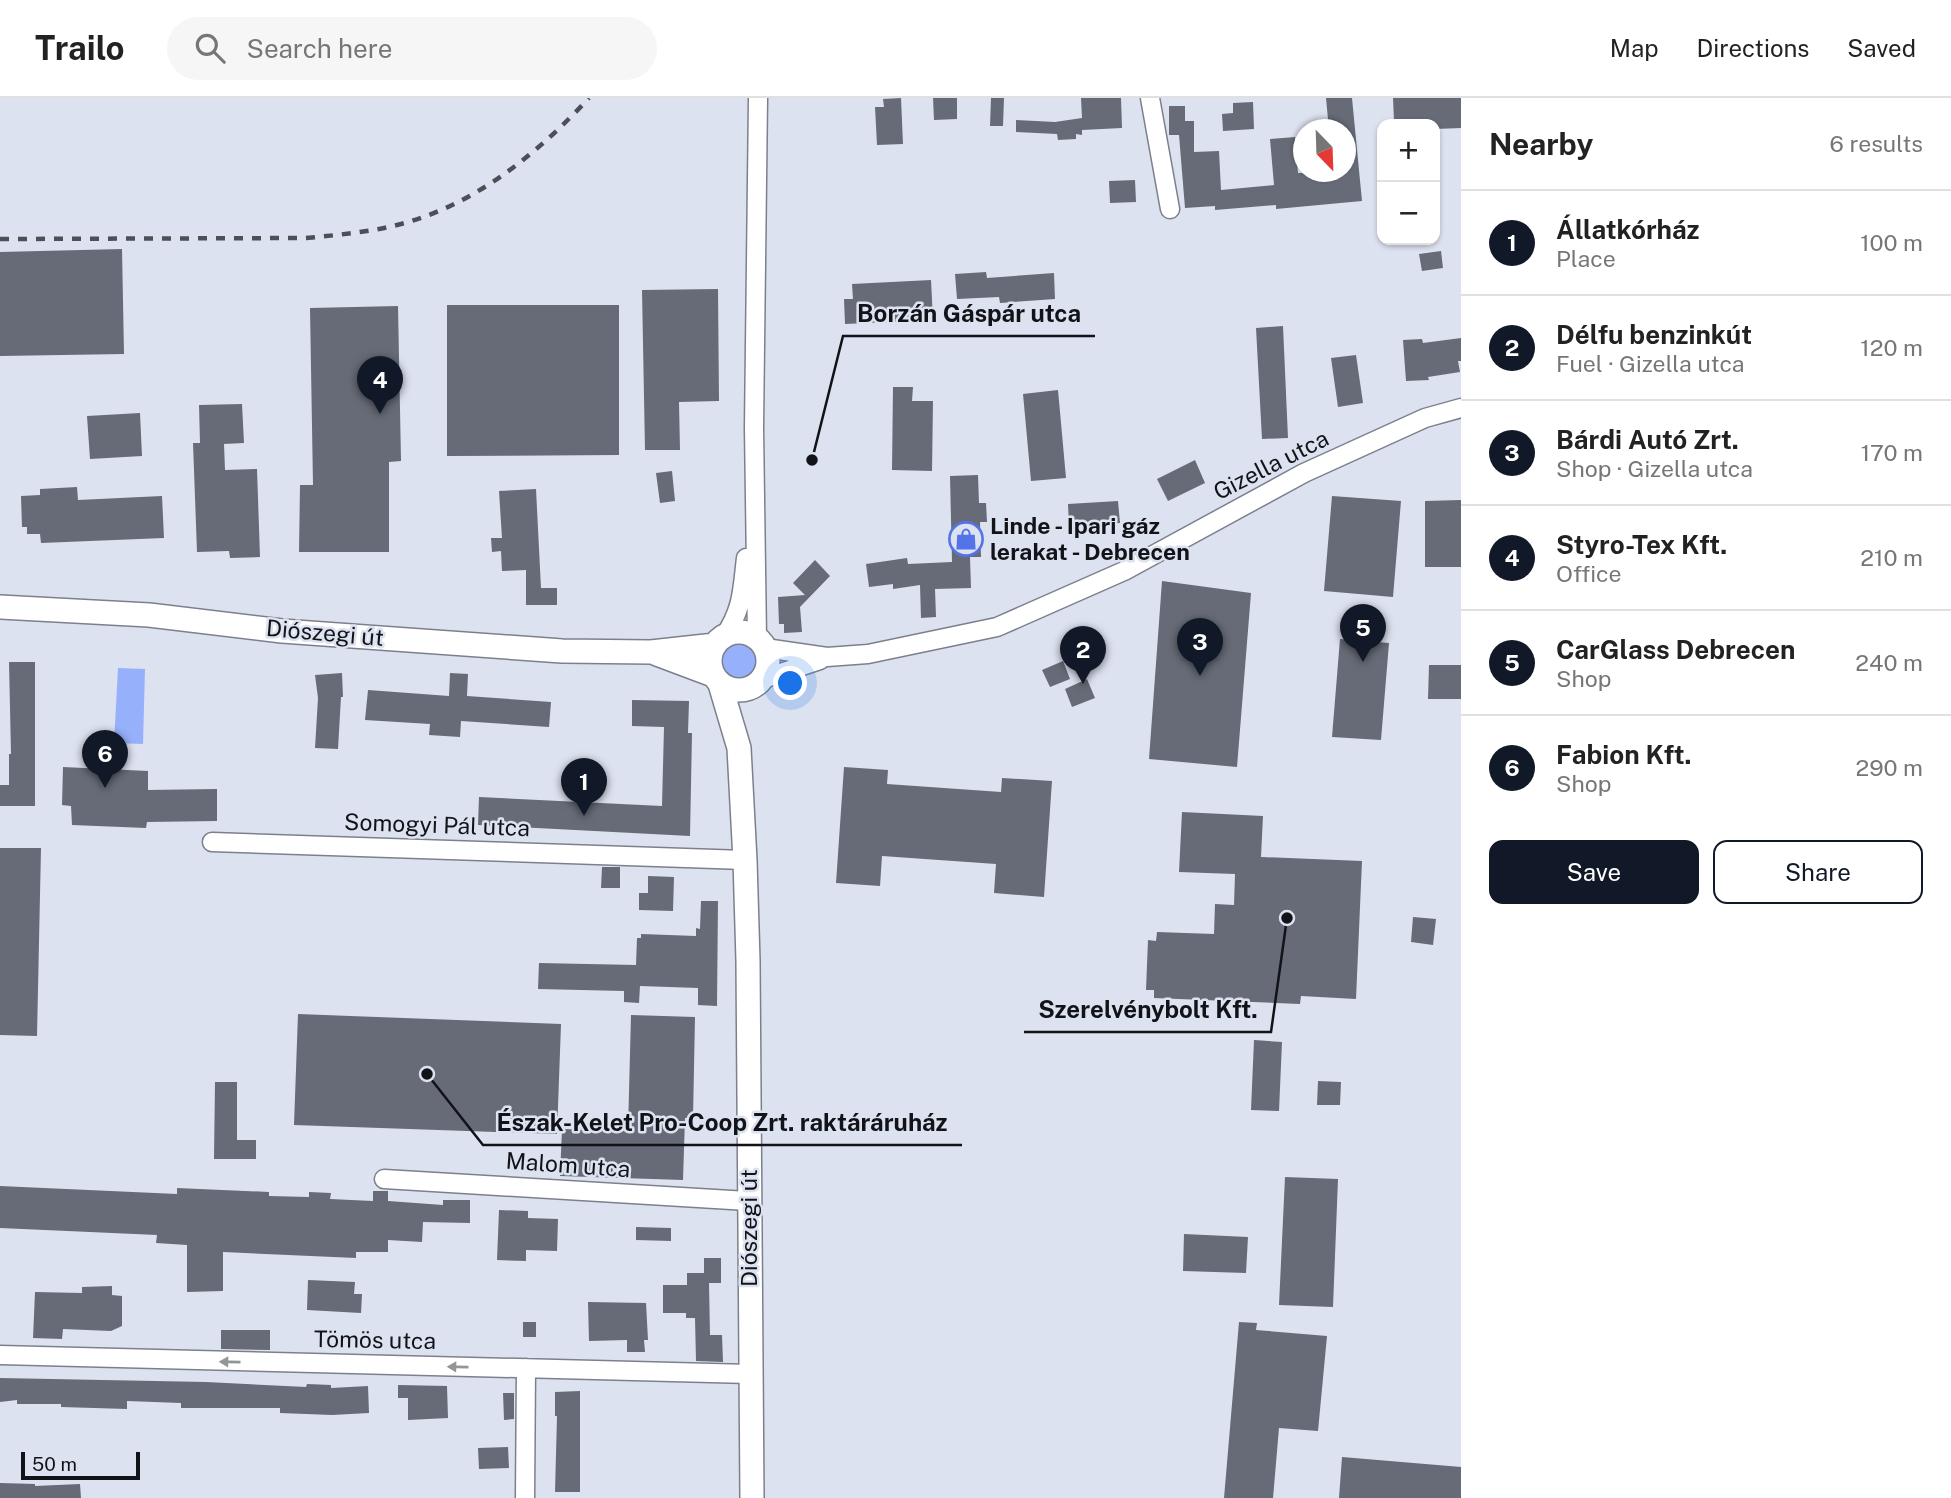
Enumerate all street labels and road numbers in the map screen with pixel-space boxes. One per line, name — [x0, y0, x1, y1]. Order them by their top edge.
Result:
street label: Gizella utca — [1209, 424, 1333, 505]
street label: Diószegi út — [265, 614, 385, 651]
street label: Somogyi Pál utca — [344, 808, 530, 841]
street label: Malom utca — [505, 1147, 631, 1182]
street label: Diószegi út — [735, 1169, 762, 1287]
street label: Tömös utca — [314, 1325, 436, 1354]

